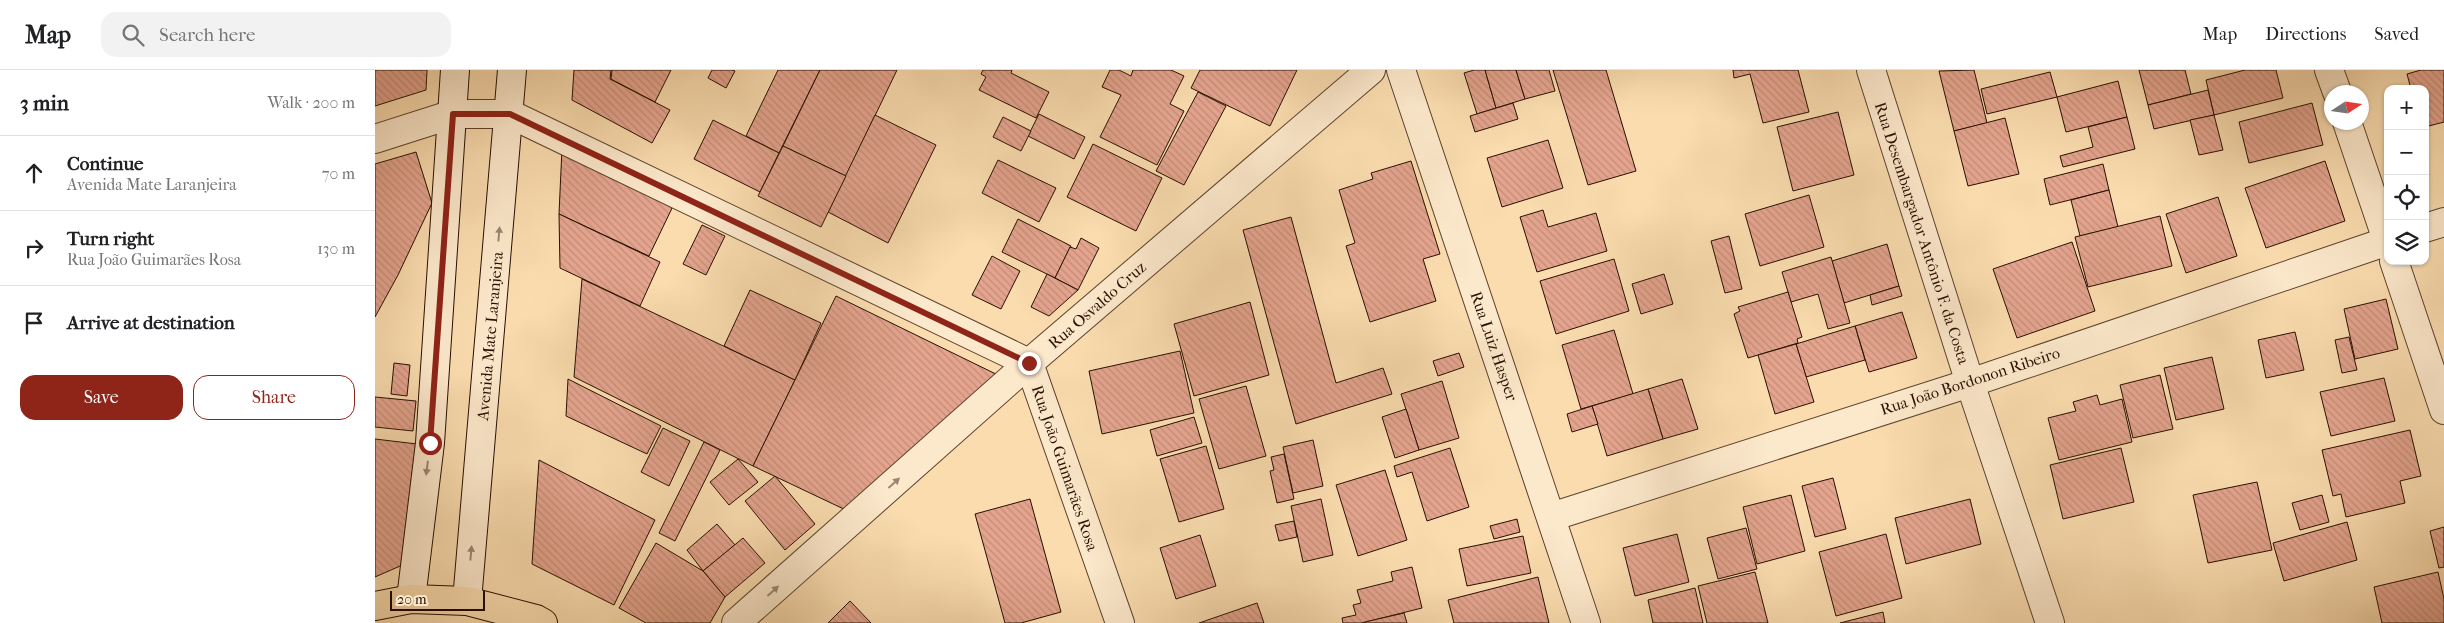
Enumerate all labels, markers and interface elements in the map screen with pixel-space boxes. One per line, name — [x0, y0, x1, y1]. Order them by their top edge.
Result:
search box — [101, 12, 451, 57]
text: Map — [25, 21, 71, 49]
icon: search — [119, 21, 147, 49]
text: Search here — [159, 24, 255, 46]
text: Map — [2203, 24, 2237, 45]
text: Directions — [2265, 24, 2346, 45]
text: Saved — [2374, 24, 2419, 45]
north arrow — [2324, 85, 2369, 130]
map controls — [2384, 85, 2429, 265]
button: + — [2384, 85, 2429, 130]
text: 3 min — [20, 91, 69, 115]
text: Walk · 200 m — [268, 93, 355, 112]
street label: Rua Desembargador Antônio F. da Costa — [1871, 100, 1974, 367]
button: − — [2384, 130, 2429, 175]
text: Continue — [67, 153, 143, 175]
icon: ahead — [20, 159, 48, 187]
text: 70 m — [322, 164, 355, 183]
text: Avenida Mate Laranjeira — [67, 175, 237, 194]
button: locate — [2384, 175, 2429, 220]
button: layers — [2384, 220, 2429, 265]
one-way arrow — [495, 226, 503, 242]
text: Turn right — [67, 228, 154, 250]
icon: right — [20, 234, 48, 262]
text: 130 m — [317, 239, 355, 258]
text: Rua João Guimarães Rosa — [67, 250, 241, 269]
street label: Avenida Mate Laranjeira — [473, 250, 507, 422]
street label: Rua Osvaldo Cruz — [1044, 257, 1150, 353]
street label: Rua Luiz Hasper — [1466, 289, 1522, 403]
icon: arrive — [20, 309, 48, 337]
text: Arrive at destination — [67, 312, 235, 334]
street label: Rua João Bordonon Ribeiro — [1878, 343, 2062, 419]
route end — [1018, 352, 1041, 375]
button: Save — [20, 375, 183, 420]
button: Share — [193, 375, 355, 420]
street label: Rua João Guimarães Rosa — [1028, 383, 1103, 554]
route start — [419, 432, 442, 455]
one-way arrow — [423, 460, 431, 476]
one-way arrow — [888, 477, 901, 488]
one-way arrow — [468, 544, 476, 560]
one-way arrow — [766, 585, 779, 596]
scale bar — [390, 588, 485, 611]
text: 20 m — [397, 591, 427, 608]

